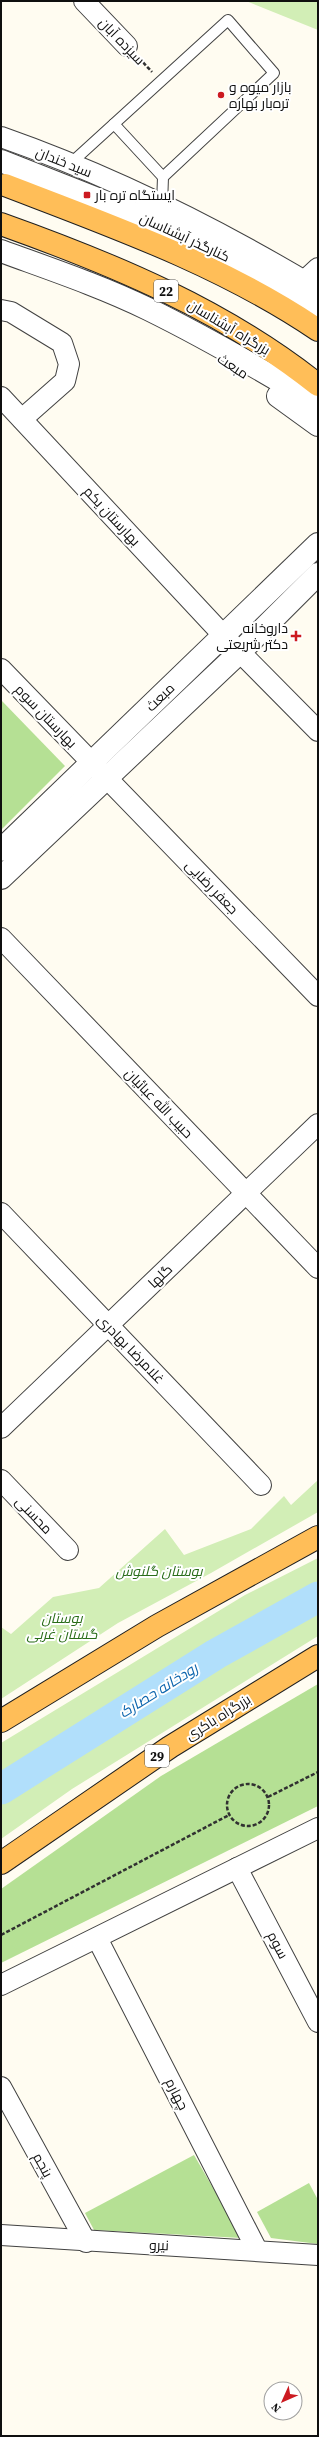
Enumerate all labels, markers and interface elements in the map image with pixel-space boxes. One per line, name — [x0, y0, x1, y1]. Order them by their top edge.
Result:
street label: سیزده آبان — [94, 13, 150, 69]
place label: بازار میوه و تره‌بار بهاره — [229, 77, 292, 113]
marker: بازار میوه و تره‌بار بهاره — [216, 90, 226, 100]
street label: سید خندان — [33, 142, 95, 182]
place label: ایستگاه تره بار — [94, 185, 175, 205]
marker: ایستگاه تره بار — [82, 190, 92, 200]
street label: کنارگذر آبشناسان — [137, 207, 233, 267]
road number: 22 — [154, 280, 178, 302]
street label: بزرگراه آبشناسان — [184, 294, 274, 360]
street label: مبعث — [214, 349, 252, 383]
street label: بهارستان یکم — [79, 482, 145, 550]
place label: داروخانه دکتر شریعتی — [216, 618, 288, 654]
marker: داروخانه دکتر شریعتی — [291, 631, 301, 641]
street label: مبعث — [141, 678, 179, 716]
street label: بهارستان سوم — [10, 680, 82, 752]
street label: جعفر رضایی — [181, 855, 243, 919]
street label: حبیب الله عبائیان — [120, 1064, 198, 1142]
street label: گلها — [143, 1259, 177, 1293]
street label: غلامرضا بهادری — [93, 1310, 169, 1388]
street label: محسنی — [11, 1492, 57, 1538]
park label: بوستان گلنوش — [115, 1561, 204, 1581]
park label: بوستان گستان غربی — [27, 1608, 98, 1644]
water label: رودخانه حصارک — [114, 1657, 202, 1723]
street label: بزرگراه باکری — [181, 1689, 255, 1745]
road number: 29 — [145, 1745, 169, 1767]
street label: سوم — [262, 1928, 294, 1962]
street label: چهارم — [160, 2074, 194, 2114]
street label: پنجم — [28, 2149, 58, 2181]
street label: نیرو — [149, 2235, 169, 2255]
north arrow — [263, 2381, 303, 2421]
text: N — [268, 2400, 284, 2416]

